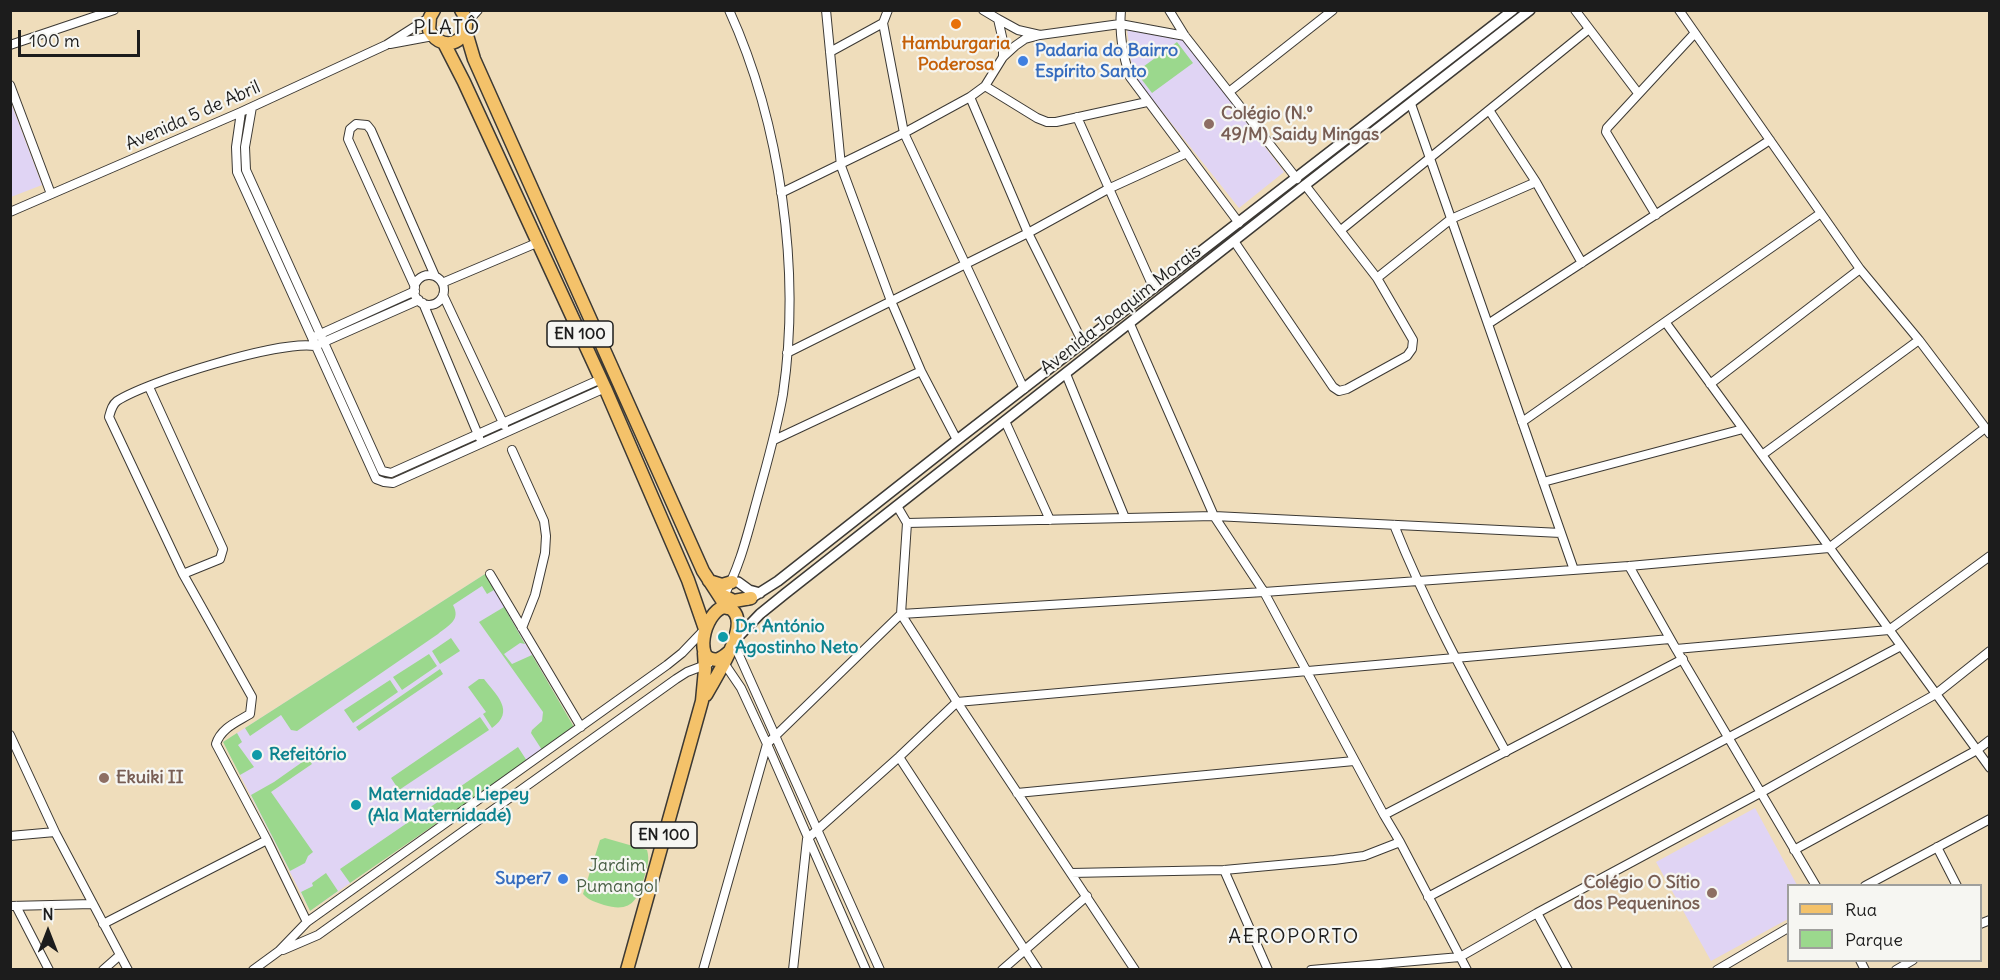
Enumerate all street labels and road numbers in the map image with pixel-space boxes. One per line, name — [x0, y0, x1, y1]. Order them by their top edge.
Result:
street label: Avenida 5 de Abril — [122, 77, 264, 155]
street label: Avenida Joaquim Morais — [1036, 241, 1206, 379]
road number: EN 100 — [547, 321, 613, 347]
road number: EN 100 — [631, 822, 697, 848]

